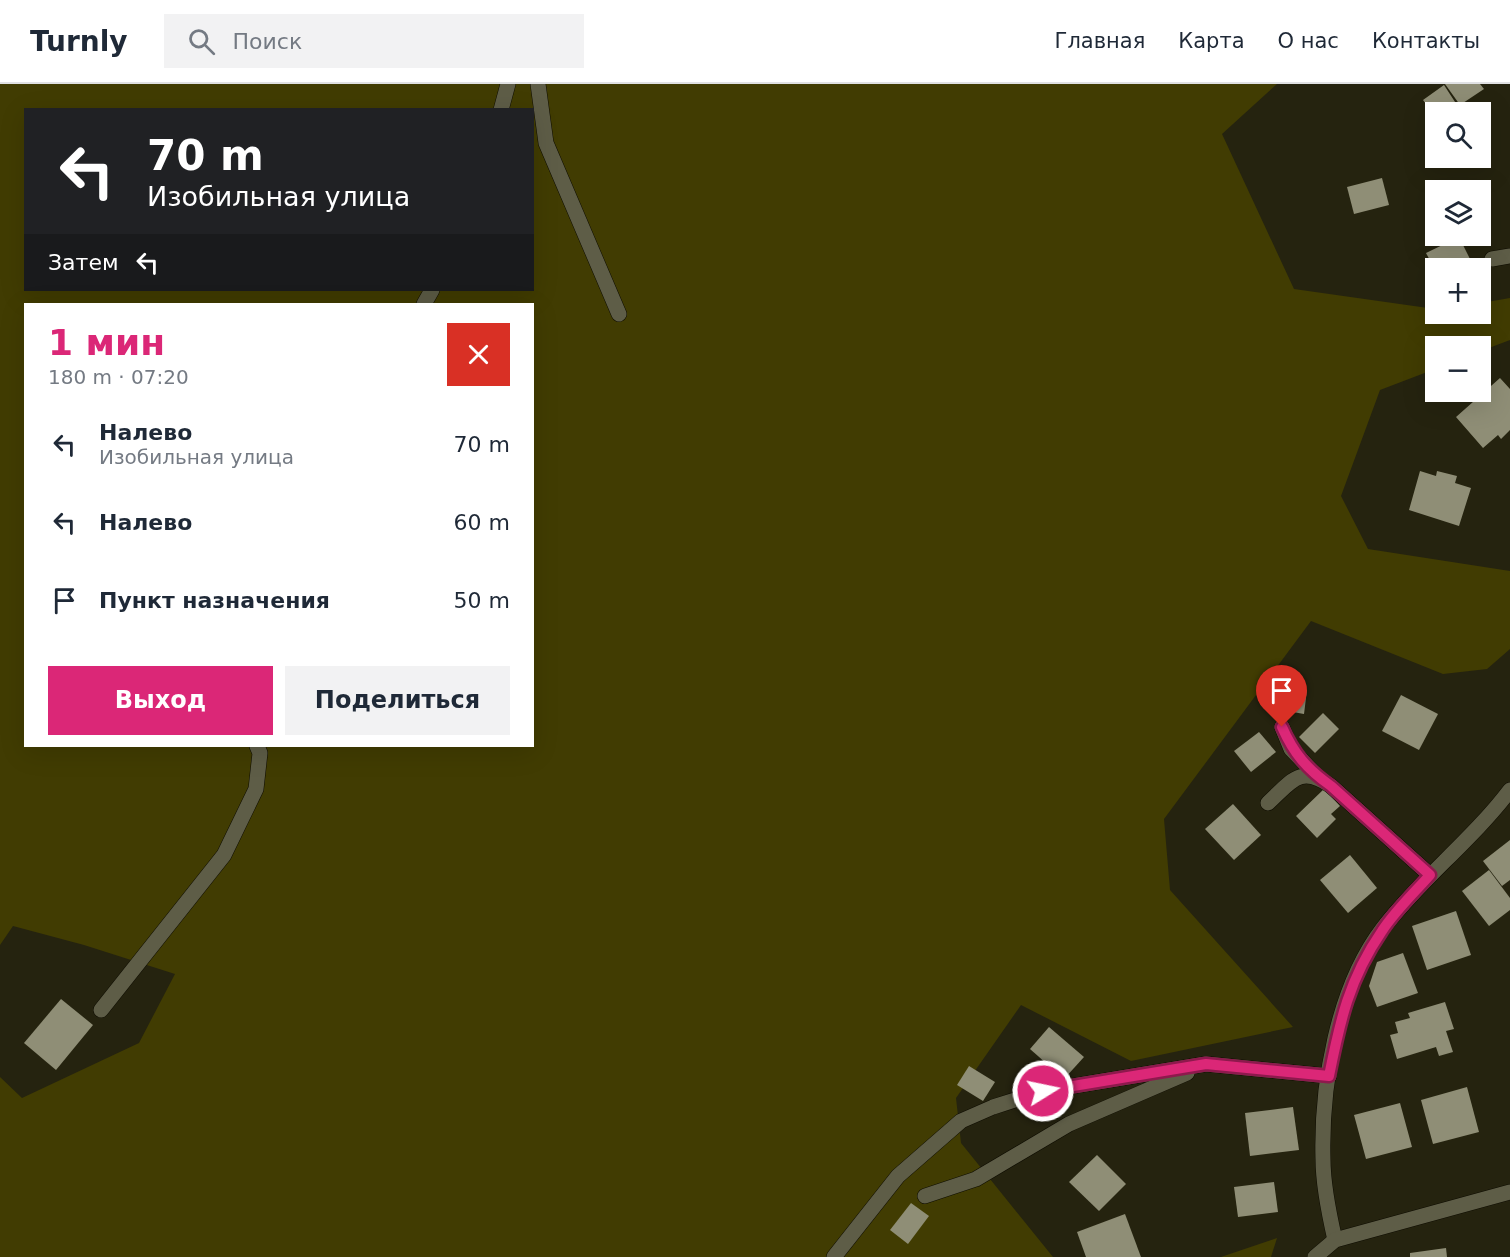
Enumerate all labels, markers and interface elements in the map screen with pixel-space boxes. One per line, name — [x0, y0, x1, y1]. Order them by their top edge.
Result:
search box — [164, 14, 584, 68]
text: Turnly — [30, 25, 128, 58]
icon: search — [185, 25, 218, 58]
text: Поиск — [233, 29, 302, 54]
text: Главная — [1055, 29, 1145, 53]
text: Карта — [1178, 29, 1245, 53]
text: О нас — [1278, 29, 1339, 53]
text: Контакты — [1372, 29, 1480, 53]
map controls — [1425, 102, 1491, 402]
button: search — [1425, 102, 1491, 168]
text: 70 m — [147, 131, 264, 180]
icon: left — [48, 132, 126, 210]
button: layers — [1425, 180, 1491, 246]
text: Изобильная улица — [147, 181, 410, 212]
icon: left — [131, 246, 164, 279]
text: Затем — [48, 250, 119, 275]
button: + — [1425, 258, 1491, 324]
text: 1 мин — [48, 322, 165, 363]
button: close — [447, 323, 510, 386]
button: − — [1425, 336, 1491, 402]
text: 180 m · 07:20 — [48, 365, 189, 389]
text: Налево — [99, 420, 192, 445]
icon: left — [48, 428, 81, 461]
text: 70 m — [454, 432, 510, 457]
text: Изобильная улица — [99, 445, 294, 469]
icon: left — [48, 506, 81, 539]
text: Налево — [99, 510, 192, 535]
text: 60 m — [454, 510, 510, 535]
icon: arrive — [48, 584, 81, 617]
text: Пункт назначения — [99, 588, 330, 613]
text: 50 m — [454, 588, 510, 613]
pin — [1256, 665, 1307, 727]
button: Выход — [48, 666, 273, 735]
button: Поделиться — [285, 666, 510, 735]
icon: arrive — [1265, 674, 1298, 707]
position arrow — [1011, 1059, 1075, 1123]

